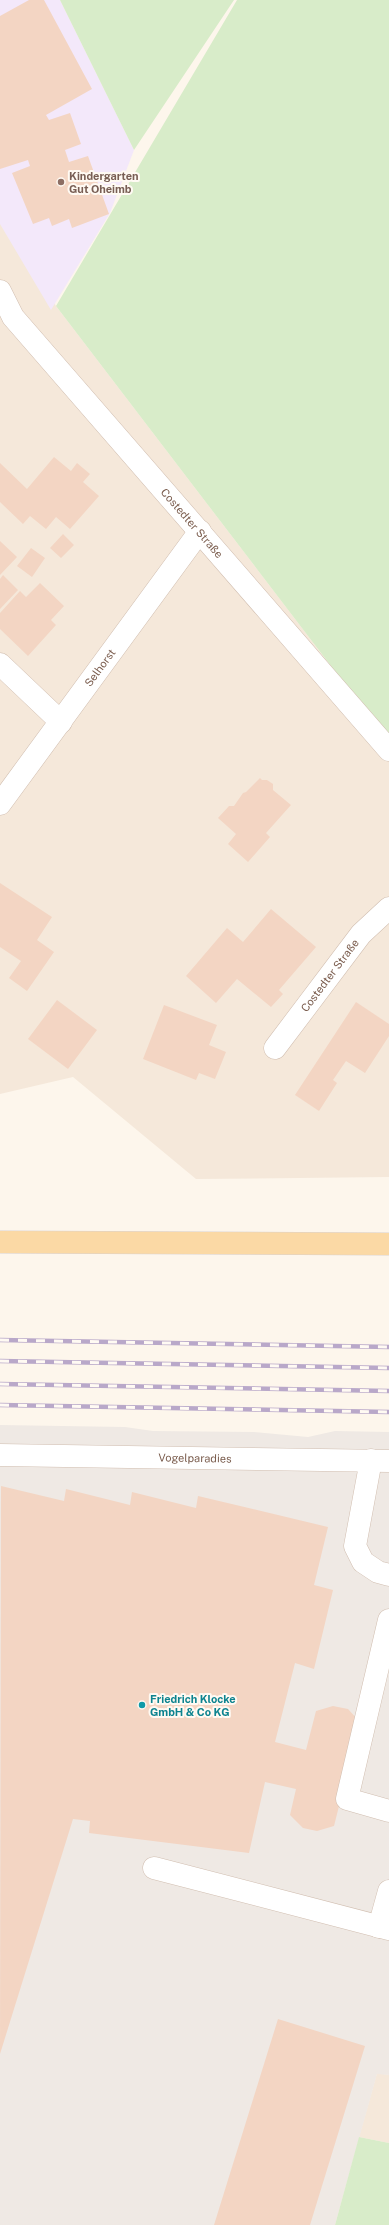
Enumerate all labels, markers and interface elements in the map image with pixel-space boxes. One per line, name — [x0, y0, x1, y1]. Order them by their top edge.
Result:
place label: Kindergarten Gut Oheimb — [69, 170, 139, 195]
marker: Kindergarten Gut Oheimb — [56, 177, 66, 187]
street label: Costedter Straße — [159, 486, 225, 560]
street label: Selhorst — [82, 647, 118, 689]
street label: Costedter Straße — [299, 937, 361, 1014]
street label: Vogelparadies — [158, 1451, 232, 1465]
place label: Friedrich Klocke GmbH & Co KG — [150, 1693, 236, 1718]
marker: Friedrich Klocke GmbH & Co KG — [137, 1700, 147, 1710]

